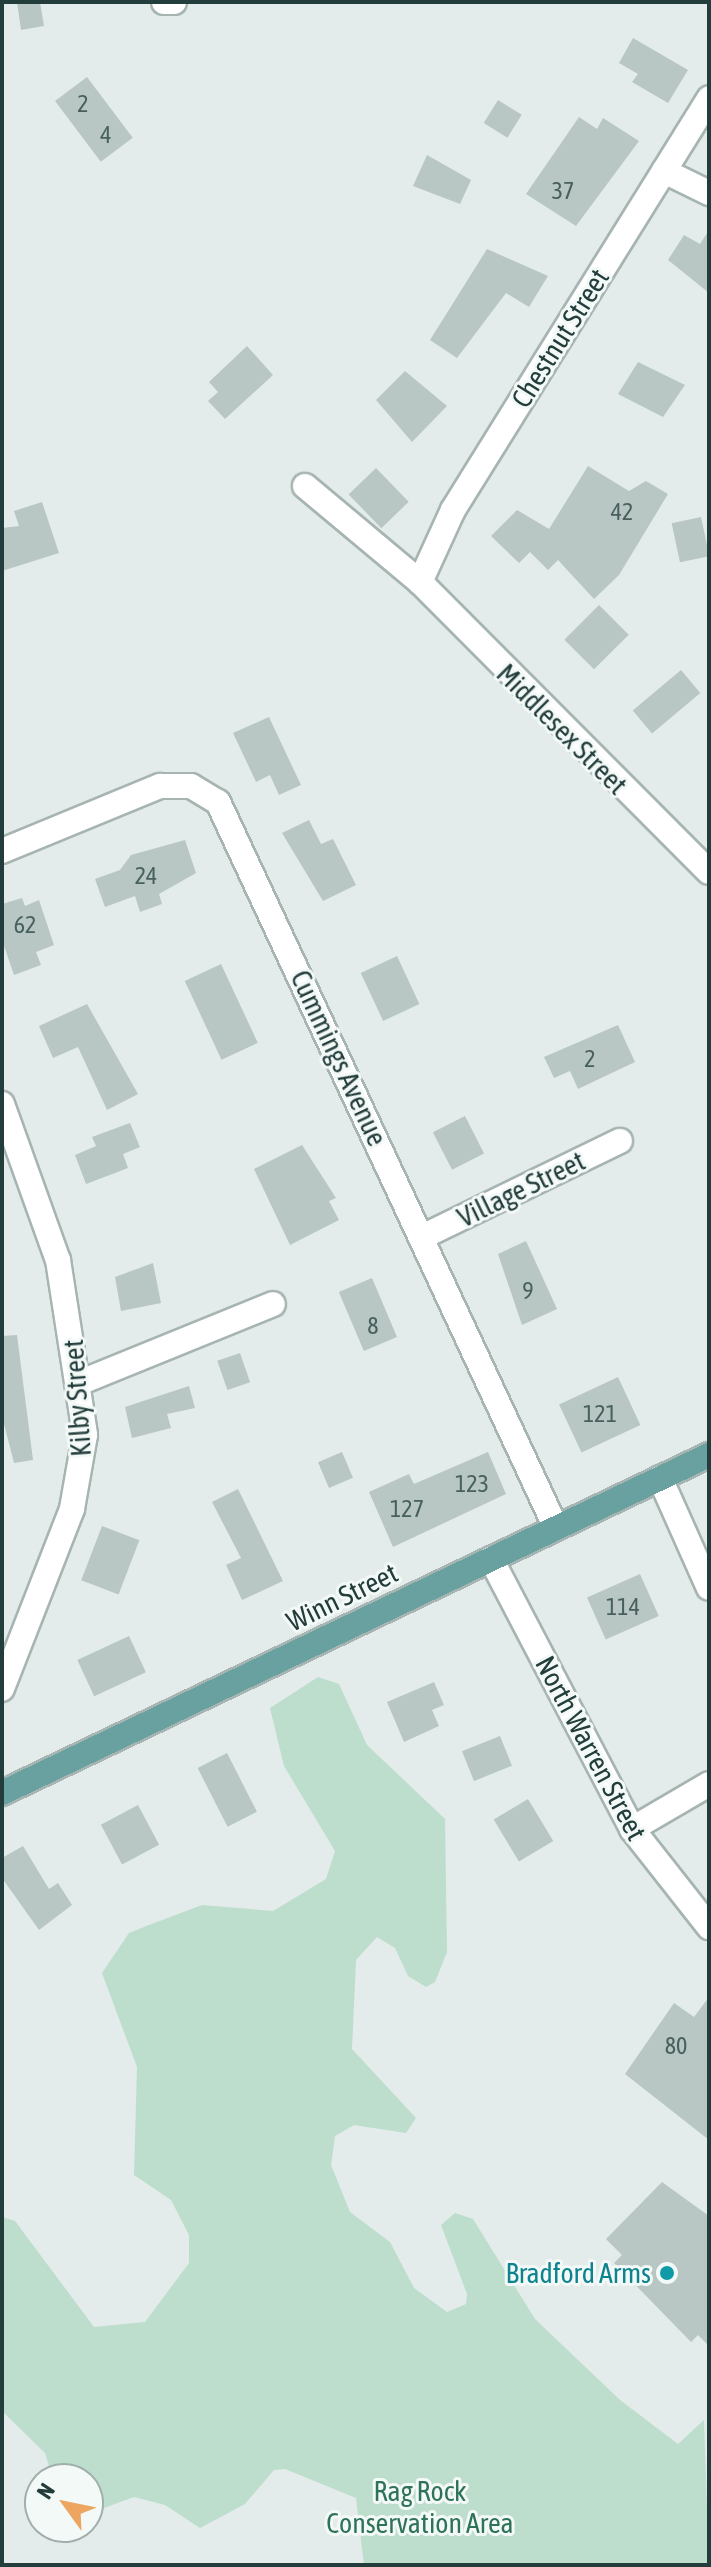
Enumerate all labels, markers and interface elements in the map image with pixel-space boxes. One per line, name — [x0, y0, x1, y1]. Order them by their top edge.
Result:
house number: 2 — [77, 90, 89, 118]
house number: 4 — [100, 121, 112, 149]
house number: 37 — [552, 177, 574, 205]
street label: Chestnut Street — [504, 262, 616, 414]
house number: 42 — [611, 498, 633, 526]
street label: Middlesex Street — [490, 657, 634, 801]
house number: 24 — [135, 862, 157, 890]
house number: 62 — [14, 911, 36, 939]
street label: Cummings Avenue — [284, 965, 394, 1151]
house number: 2 — [584, 1045, 596, 1073]
street label: Village Street — [452, 1144, 590, 1234]
house number: 9 — [522, 1277, 534, 1305]
house number: 8 — [367, 1312, 379, 1340]
street label: Kilby Street — [56, 1338, 98, 1458]
house number: 121 — [583, 1400, 617, 1428]
house number: 123 — [455, 1470, 489, 1498]
house number: 127 — [390, 1495, 424, 1523]
street label: Winn Street — [281, 1556, 403, 1638]
house number: 114 — [606, 1593, 640, 1621]
street label: North Warren Street — [528, 1650, 654, 1846]
house number: 80 — [665, 2032, 687, 2060]
place label: Bradford Arms — [505, 2256, 651, 2290]
marker: Bradford Arms — [658, 2264, 676, 2282]
north arrow — [24, 2463, 104, 2543]
park label: Rag Rock Conservation Area — [326, 2474, 514, 2540]
text: N — [31, 2478, 60, 2504]

